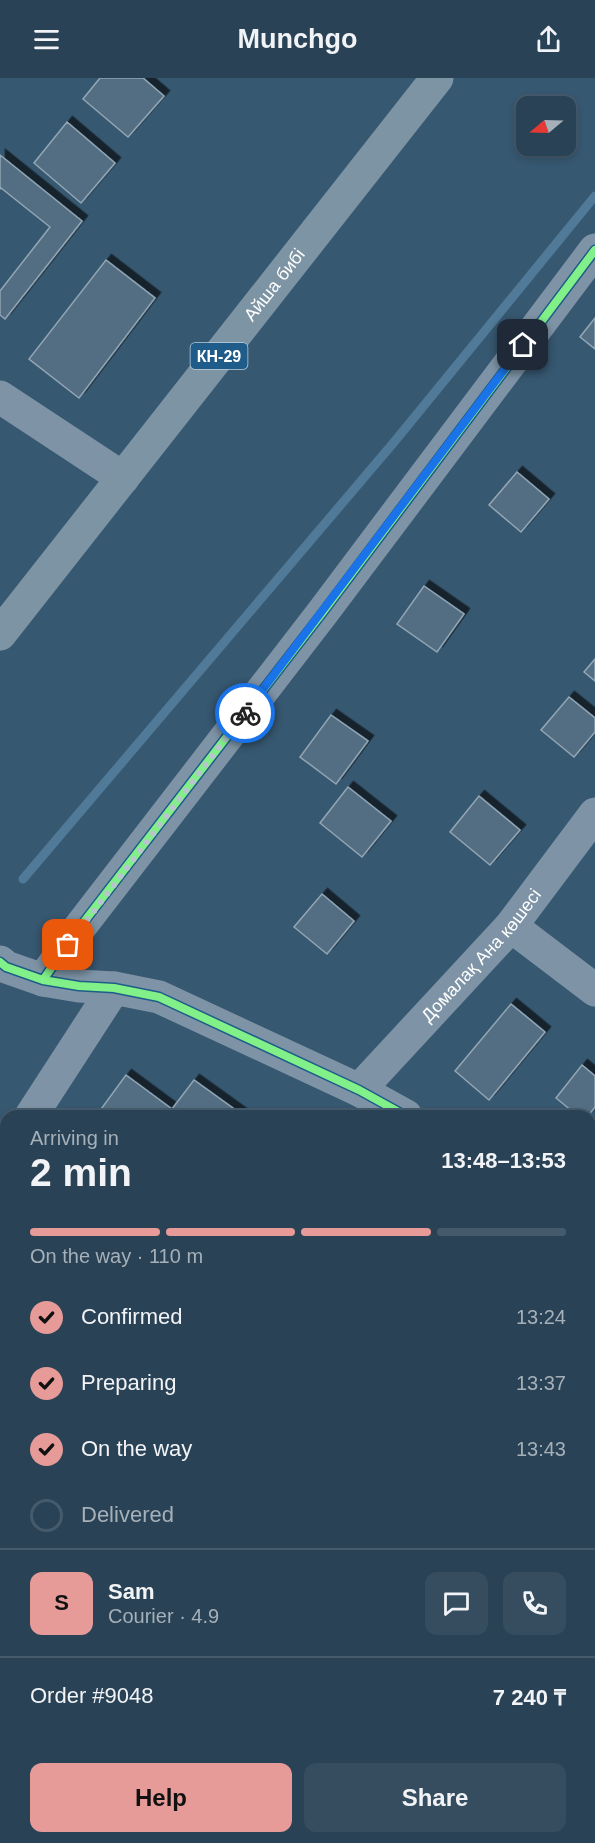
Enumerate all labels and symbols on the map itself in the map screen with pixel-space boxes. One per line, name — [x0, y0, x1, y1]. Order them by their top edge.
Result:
north arrow — [516, 96, 576, 156]
street label: Айша бибі — [240, 245, 309, 325]
pin — [497, 319, 548, 370]
road number: КН-29 — [190, 343, 248, 369]
courier — [215, 683, 275, 743]
street label: Домалақ Ана көшесі — [417, 885, 545, 1026]
pin — [42, 919, 93, 970]

